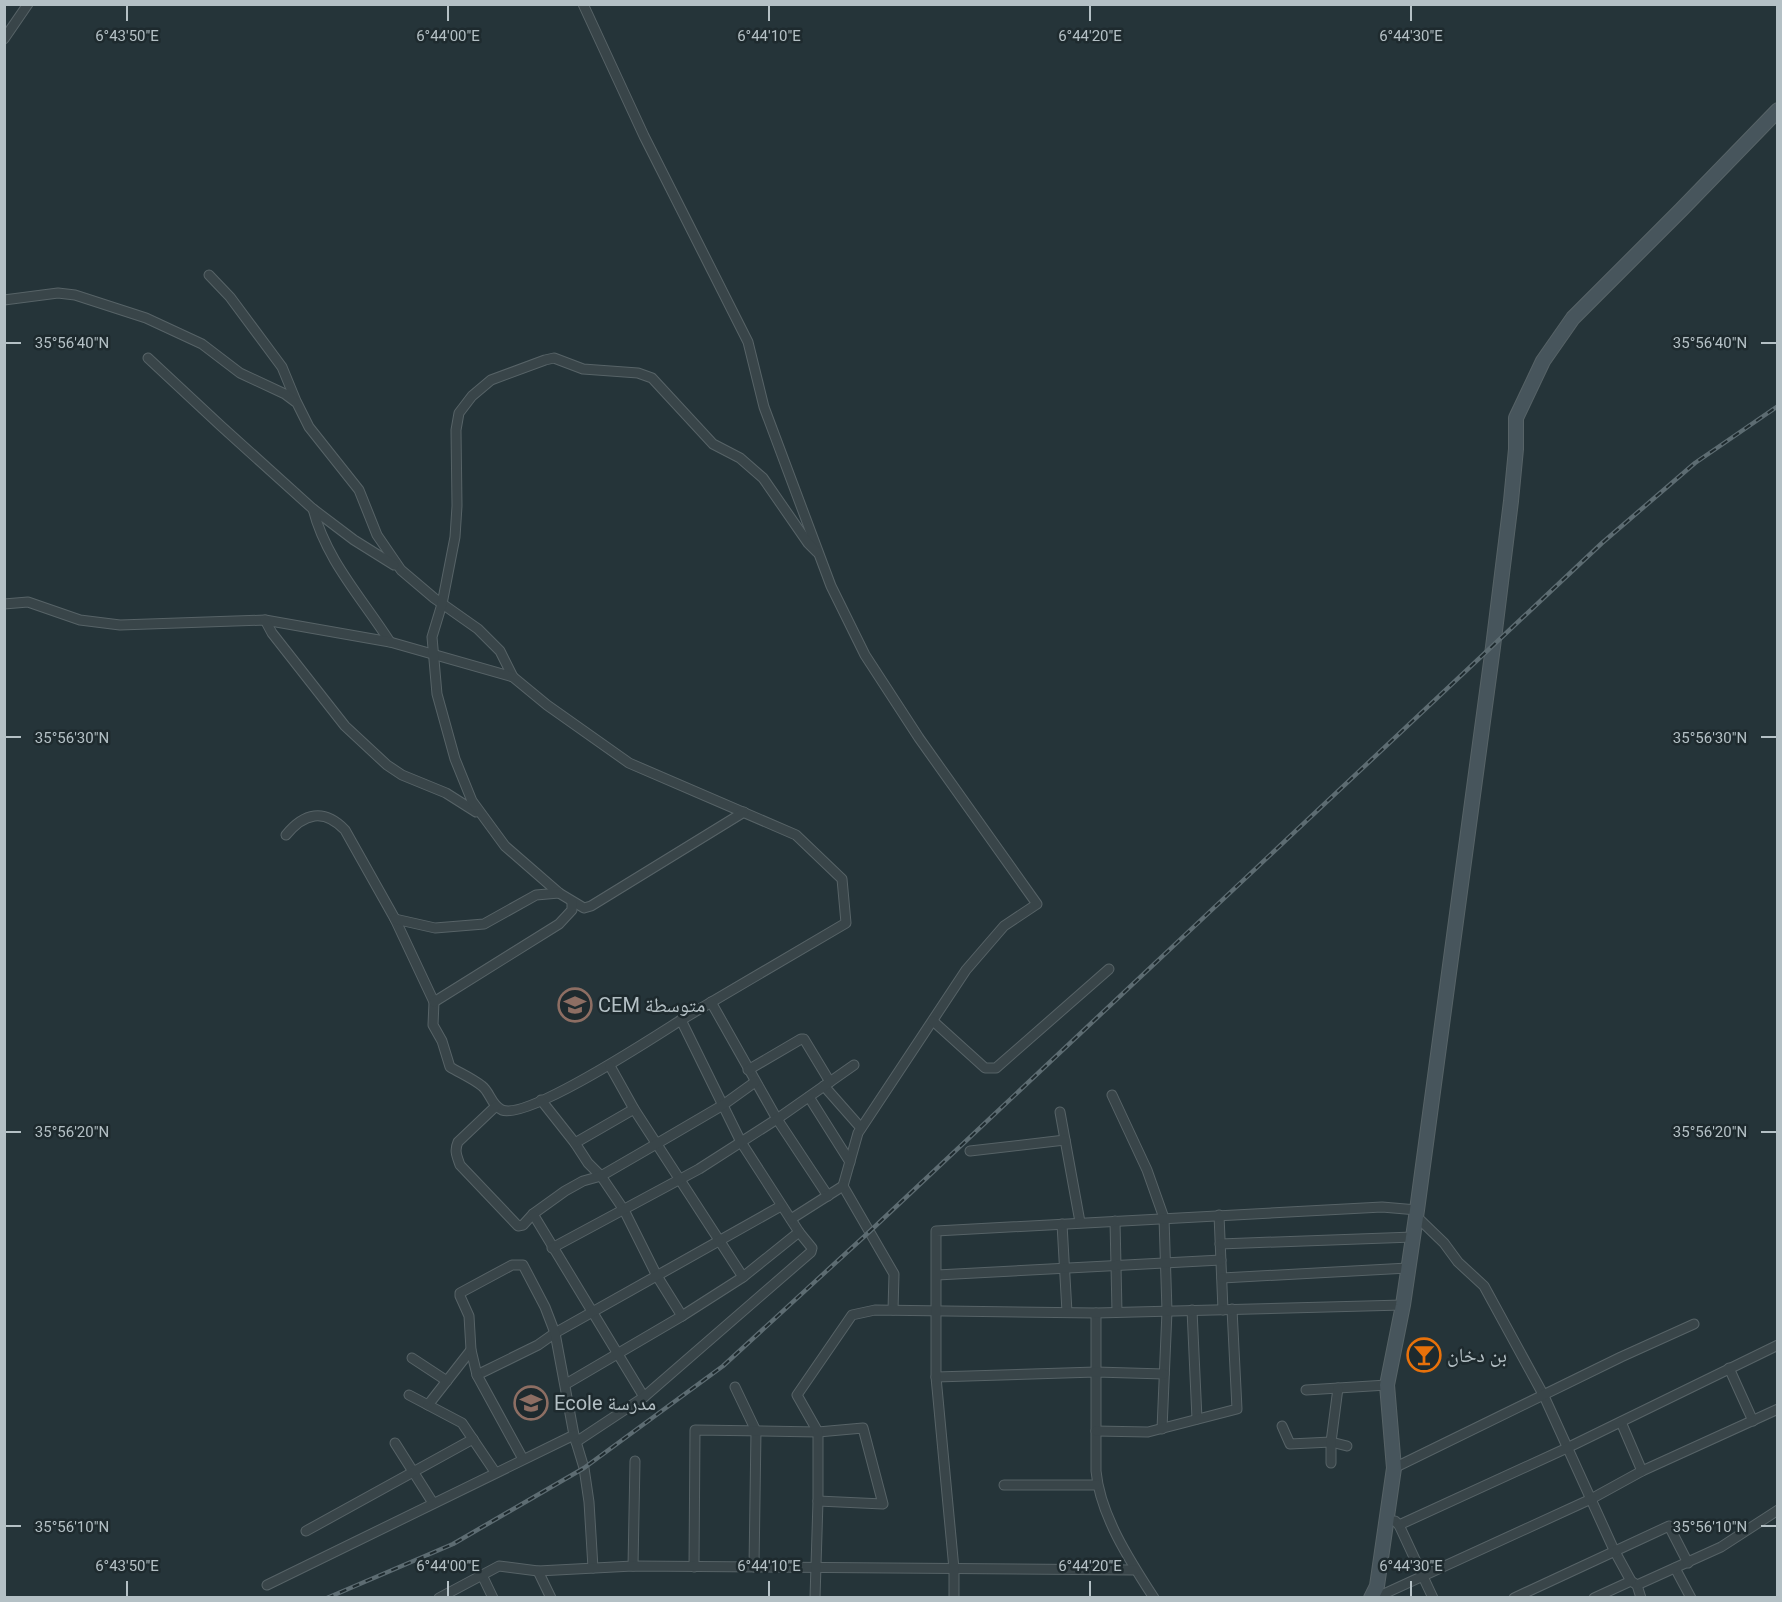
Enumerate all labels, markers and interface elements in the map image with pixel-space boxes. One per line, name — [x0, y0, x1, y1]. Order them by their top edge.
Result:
text: 6°43'50"E — [95, 27, 159, 45]
text: 6°44'00"E — [416, 27, 480, 45]
text: 6°44'10"E — [737, 27, 801, 45]
text: 6°44'20"E — [1058, 27, 1122, 45]
text: 6°44'30"E — [1379, 27, 1443, 45]
text: 35°56'40"N — [35, 334, 109, 352]
text: 35°56'40"N — [1673, 334, 1747, 352]
text: 35°56'30"N — [35, 729, 109, 747]
text: 35°56'30"N — [1673, 729, 1747, 747]
school or university icon: CEM متوسطة — [557, 987, 593, 1023]
place label: CEM متوسطة — [598, 993, 705, 1017]
text: 35°56'20"N — [35, 1123, 109, 1141]
text: 35°56'20"N — [1673, 1123, 1747, 1141]
bar icon: بن دخان — [1406, 1337, 1442, 1373]
place label: بن دخان — [1447, 1343, 1507, 1367]
school or university icon: Ecole مدرسة — [513, 1385, 549, 1421]
place label: Ecole مدرسة — [554, 1391, 656, 1415]
text: 35°56'10"N — [35, 1518, 109, 1536]
text: 35°56'10"N — [1673, 1518, 1747, 1536]
text: 6°43'50"E — [95, 1557, 159, 1575]
text: 6°44'00"E — [416, 1557, 480, 1575]
text: 6°44'10"E — [737, 1557, 801, 1575]
text: 6°44'20"E — [1058, 1557, 1122, 1575]
text: 6°44'30"E — [1379, 1557, 1443, 1575]

